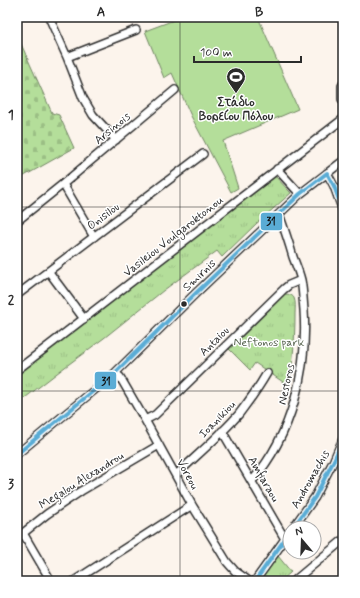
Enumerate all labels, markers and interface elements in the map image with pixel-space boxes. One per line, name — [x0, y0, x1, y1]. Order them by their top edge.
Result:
text: A — [97, 4, 105, 21]
text: B — [255, 4, 264, 21]
scale bar — [194, 38, 301, 64]
text: 100 m — [200, 45, 232, 61]
sports icon: Στάδιο Βορείου Πόλου — [225, 66, 247, 94]
place label: Στάδιο Βορείου Πόλου — [199, 95, 274, 125]
text: 1 — [8, 107, 14, 124]
street label: Arsinois — [91, 108, 135, 149]
street label: Vasileiou Voulgaroktonou — [120, 192, 227, 281]
street label: Onisilou — [84, 199, 123, 234]
line badge: 31 — [260, 212, 283, 231]
text: 31 — [266, 215, 276, 229]
street label: Smirnis — [180, 256, 220, 295]
text: 2 — [8, 292, 15, 309]
unlabelled marker — [179, 299, 189, 309]
street label: Antaiou — [196, 323, 233, 360]
park label: Neftonos park — [234, 335, 305, 351]
street label: Nestoros — [275, 362, 299, 406]
line badge: 31 — [94, 371, 117, 390]
text: 31 — [101, 375, 111, 389]
street label: Ioanikiou — [196, 397, 240, 442]
street label: Andromachis — [288, 447, 334, 512]
street label: Megalou Alexandrou — [36, 448, 128, 514]
street label: Amfiaraou — [244, 454, 283, 506]
street label: Voreou — [172, 456, 202, 493]
text: 3 — [8, 476, 14, 493]
north arrow — [282, 520, 322, 560]
text: N — [293, 524, 305, 539]

